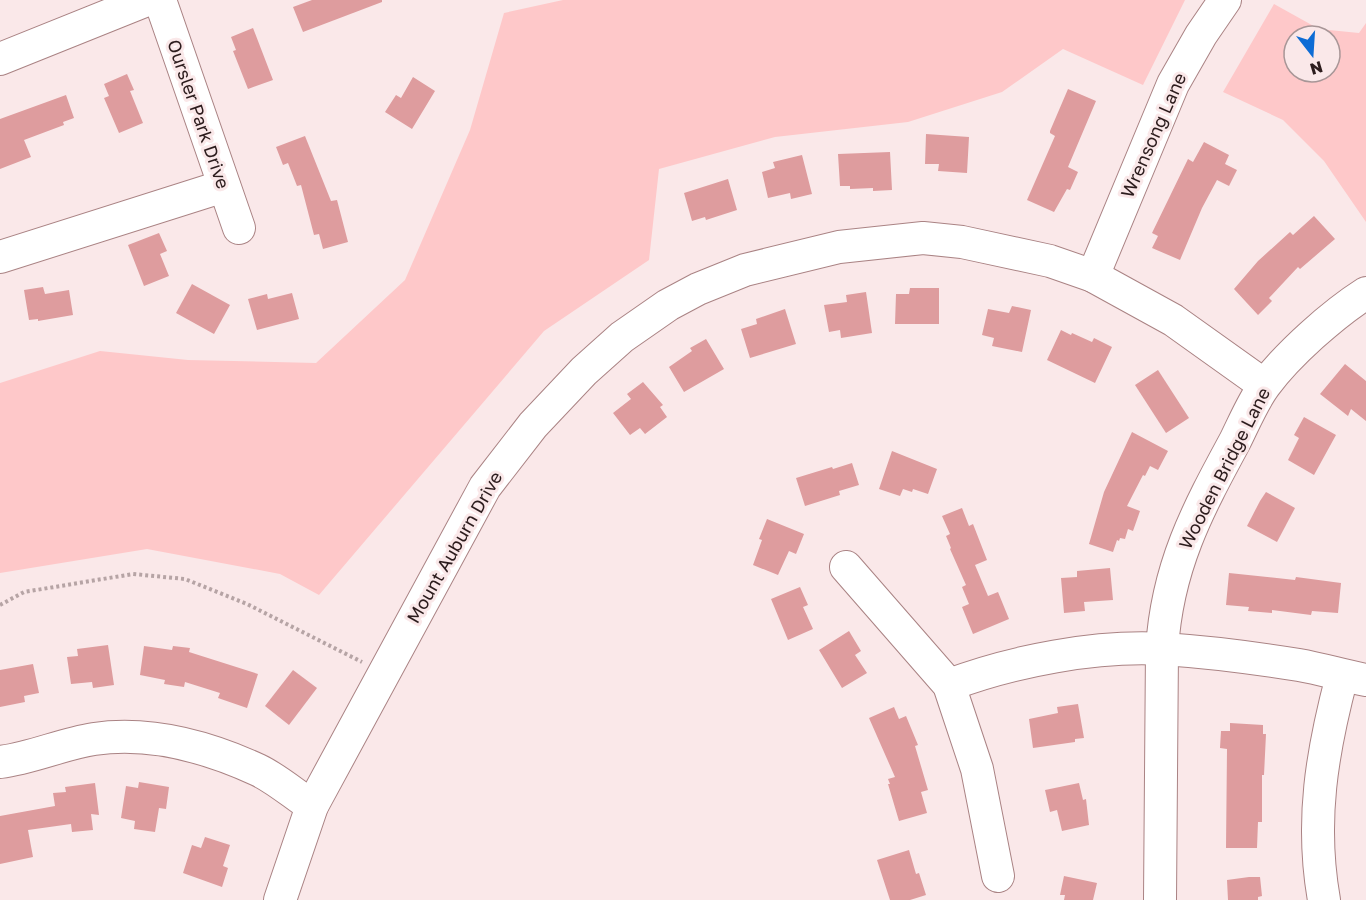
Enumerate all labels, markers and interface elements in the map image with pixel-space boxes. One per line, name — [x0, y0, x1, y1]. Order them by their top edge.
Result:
north arrow — [1282, 24, 1342, 84]
street label: Oursler Park Drive — [163, 36, 235, 192]
text: N — [1308, 57, 1325, 80]
street label: Wrensong Lane — [1116, 69, 1190, 201]
street label: Wooden Bridge Lane — [1174, 384, 1274, 552]
street label: Mount Auburn Drive — [402, 467, 506, 627]

